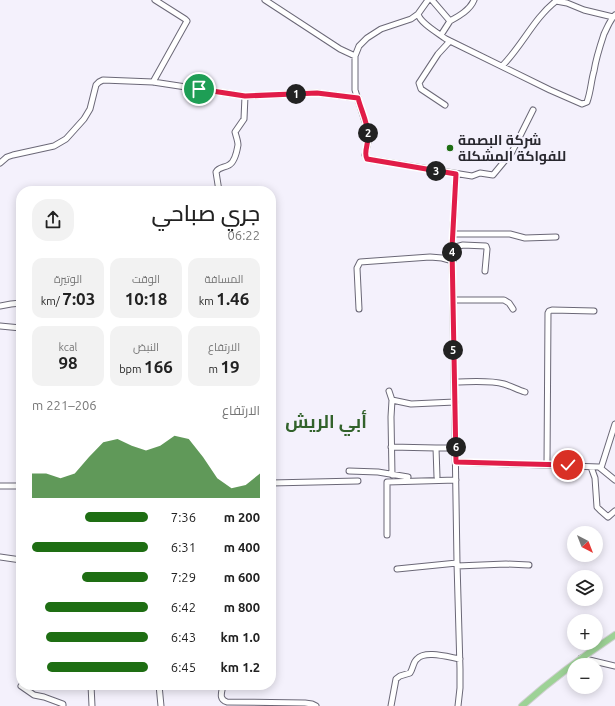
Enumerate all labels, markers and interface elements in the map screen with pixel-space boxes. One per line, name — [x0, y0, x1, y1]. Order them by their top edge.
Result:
pin — [182, 72, 216, 106]
icon: arrive — [188, 78, 210, 100]
pin: 1 — [286, 84, 306, 104]
text: 1 — [293, 88, 299, 100]
pin: 2 — [358, 123, 378, 143]
text: 2 — [365, 127, 371, 139]
place label: شركة البصمة للفواكة المشكلة — [458, 132, 566, 165]
marker: شركة البصمة للفواكة المشكلة — [445, 143, 455, 153]
pin: 3 — [426, 161, 446, 181]
text: 3 — [433, 165, 439, 177]
button: share — [32, 199, 74, 241]
text: جري صباحي — [152, 200, 260, 225]
text: 06:22 — [227, 228, 260, 242]
pin: 4 — [442, 242, 462, 262]
text: 4 — [449, 246, 455, 258]
text: الوتيرة — [54, 273, 82, 285]
text: الوقت — [132, 273, 160, 285]
text: المسافة — [204, 273, 244, 285]
text: 7:03 — [62, 289, 95, 308]
text: 10:18 — [125, 289, 167, 308]
text: 1.46 — [216, 289, 249, 308]
text: /km — [41, 295, 62, 307]
text: km — [199, 295, 216, 307]
pin: 5 — [443, 340, 463, 360]
text: kcal — [59, 341, 78, 353]
text: النبض — [133, 341, 159, 353]
text: الارتفاع — [208, 341, 240, 353]
text: 5 — [450, 344, 456, 356]
text: 98 — [58, 353, 78, 372]
text: 166 — [144, 357, 173, 376]
text: 19 — [220, 357, 240, 376]
text: bpm — [119, 363, 144, 375]
text: m — [208, 363, 220, 375]
text: 206–221 m — [32, 398, 97, 412]
text: الارتفاع — [222, 403, 260, 417]
district label: أبي الريش — [285, 409, 367, 437]
pin: 6 — [446, 437, 466, 457]
text: 6 — [453, 441, 459, 453]
pin — [551, 448, 585, 482]
icon: check — [557, 454, 579, 476]
text: 7:36 — [171, 510, 196, 524]
text: 200 m — [224, 510, 260, 524]
north arrow — [567, 526, 603, 562]
map controls — [567, 526, 603, 694]
text: 6:31 — [171, 540, 196, 554]
text: 400 m — [224, 540, 260, 554]
text: 7:29 — [171, 570, 196, 584]
text: 600 m — [224, 570, 260, 584]
button: layers — [567, 570, 603, 606]
text: 6:42 — [171, 600, 196, 614]
text: 800 m — [224, 600, 260, 614]
button: + — [567, 614, 603, 650]
text: 6:43 — [171, 630, 196, 644]
text: 1.0 km — [221, 630, 260, 644]
button: − — [567, 658, 603, 694]
text: 6:45 — [171, 660, 196, 674]
text: 1.2 km — [221, 660, 260, 674]

